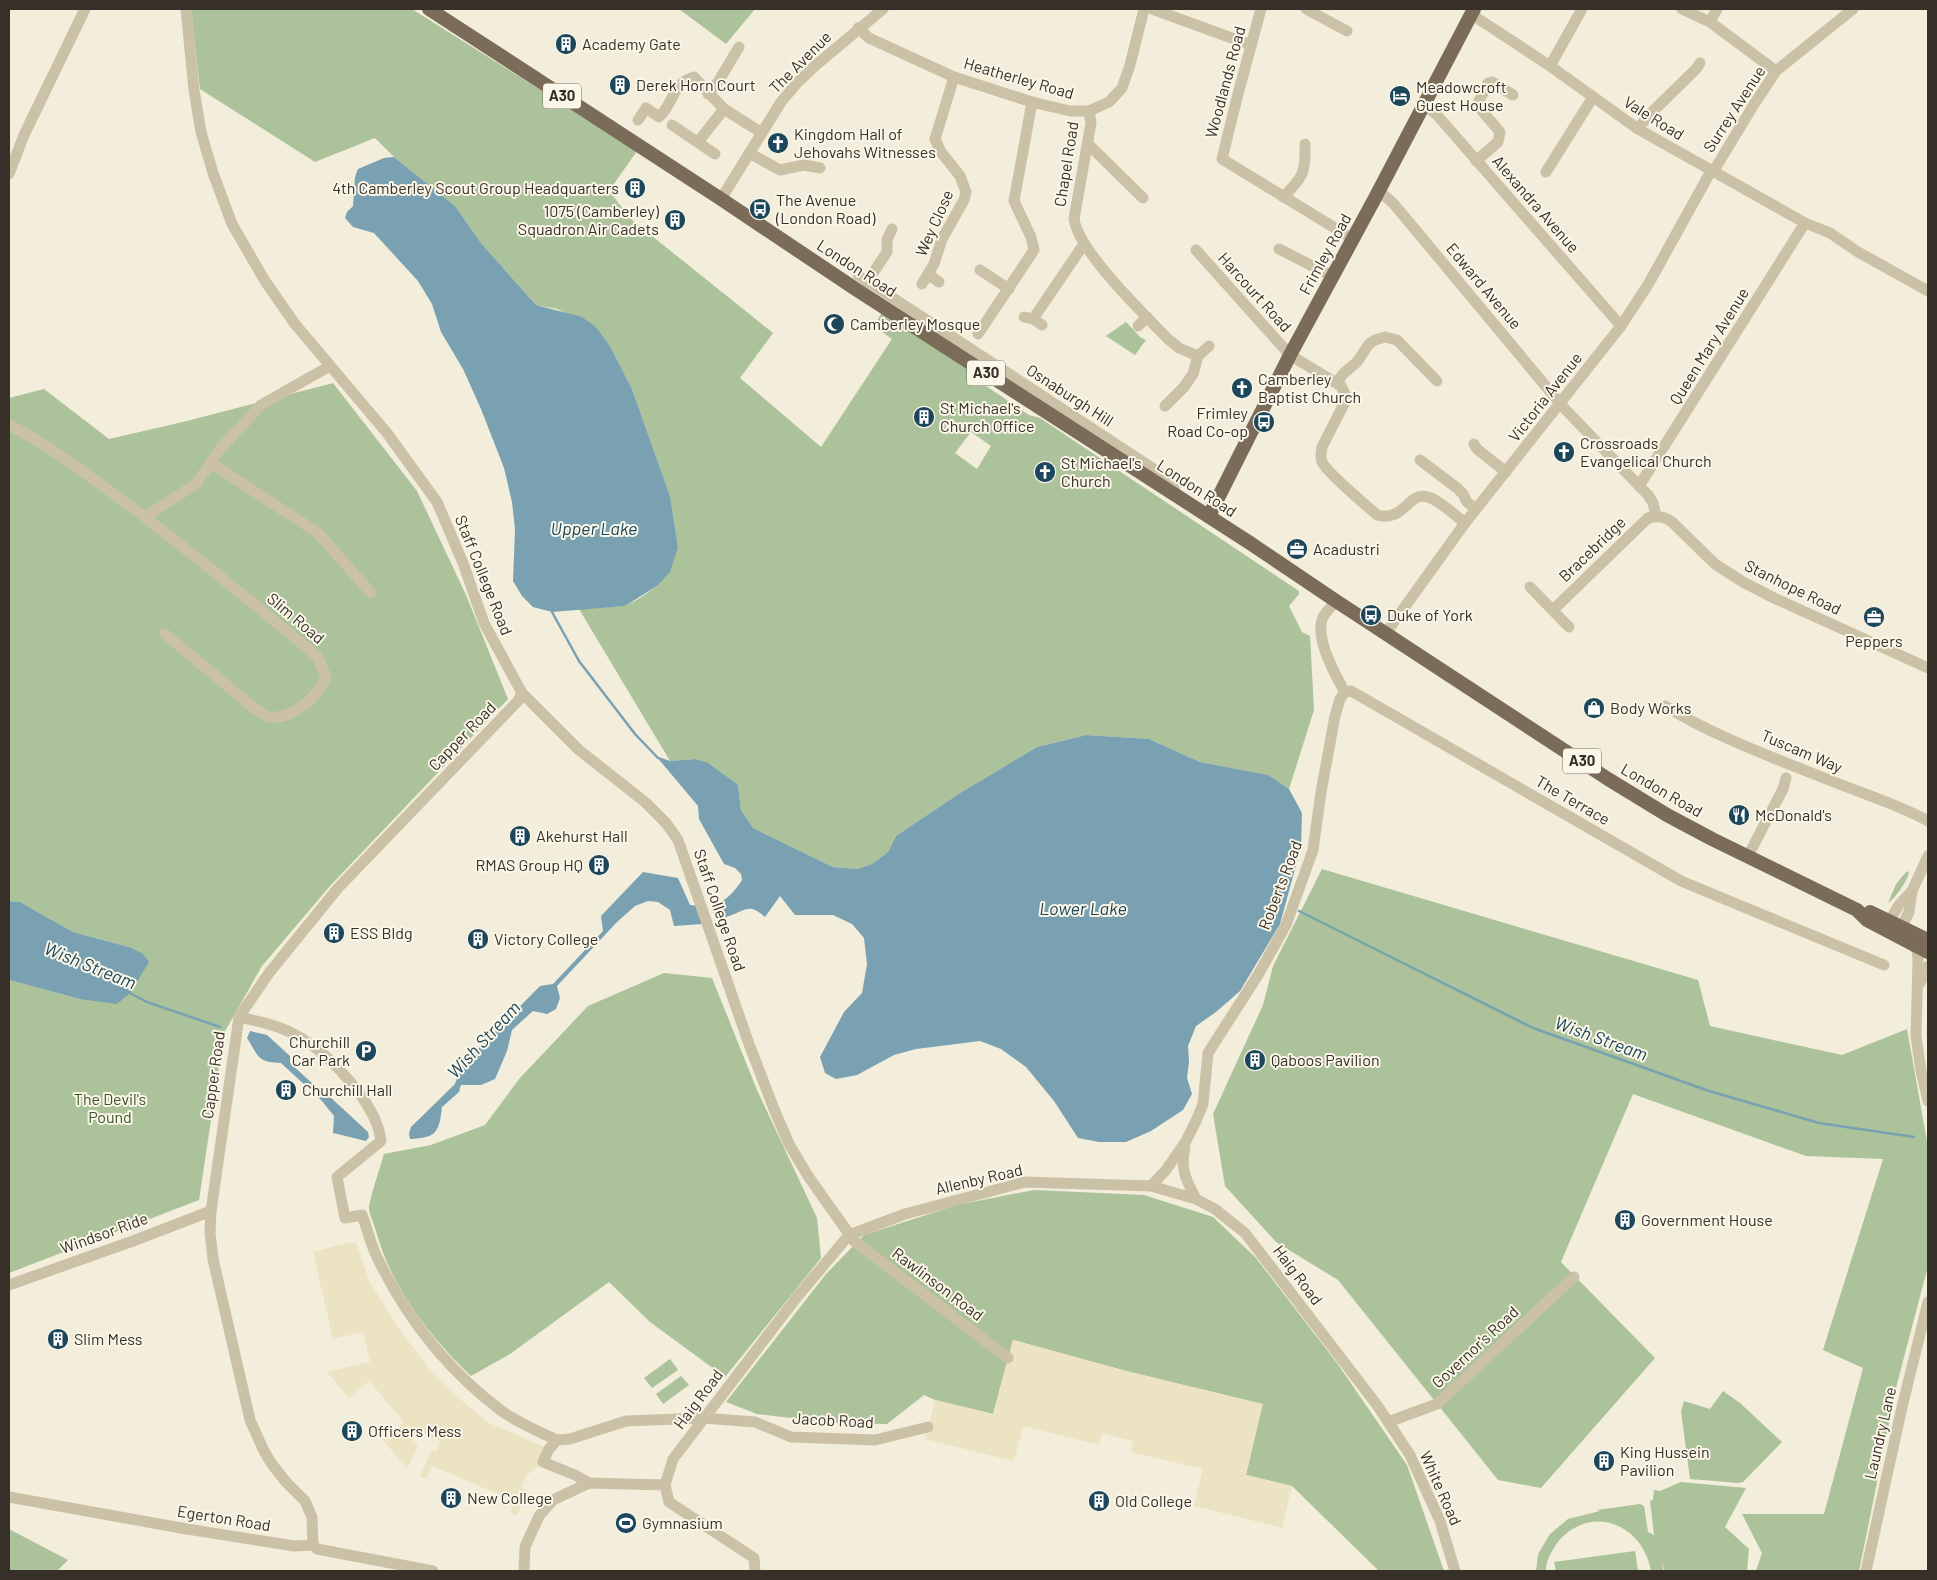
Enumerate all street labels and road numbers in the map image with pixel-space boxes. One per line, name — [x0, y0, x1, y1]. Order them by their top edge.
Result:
street label: Woodlands Road — [1200, 24, 1249, 140]
street label: The Avenue — [765, 27, 835, 97]
street label: Heatherley Road — [962, 53, 1076, 102]
street label: Surrey Avenue — [1699, 62, 1769, 156]
road number: A30 — [543, 84, 581, 108]
street label: Vale Road — [1621, 92, 1688, 144]
street label: Chapel Road — [1049, 120, 1082, 208]
street label: Alexandra Avenue — [1489, 151, 1584, 256]
street label: Wey Close — [911, 187, 957, 259]
street label: Frimley Road — [1294, 210, 1355, 298]
street label: London Road — [814, 235, 901, 300]
street label: Edward Avenue — [1443, 239, 1526, 333]
street label: Harcourt Road — [1215, 248, 1296, 335]
street label: Queen Mary Avenue — [1665, 284, 1752, 408]
street label: Victoria Avenue — [1504, 348, 1585, 445]
street label: Osnaburgh Hill — [1023, 359, 1117, 430]
road number: A30 — [967, 360, 1005, 386]
street label: London Road — [1154, 455, 1241, 520]
street label: Staff College Road — [452, 512, 517, 638]
street label: Bracebridge — [1554, 512, 1629, 585]
street label: Stanhope Road — [1742, 555, 1845, 618]
street label: Slim Road — [264, 588, 329, 647]
street label: Capper Road — [424, 697, 499, 774]
street label: Tuscam Way — [1759, 725, 1846, 776]
road number: A30 — [1563, 748, 1601, 774]
street label: London Road — [1618, 759, 1706, 821]
street label: The Terrace — [1533, 771, 1614, 828]
street label: Roberts Road — [1254, 838, 1305, 932]
street label: Staff College Road — [691, 846, 750, 973]
street label: Capper Road — [197, 1030, 228, 1120]
street label: Allenby Road — [934, 1159, 1024, 1198]
street label: Windsor Ride — [57, 1208, 150, 1257]
street label: Haig Road — [1270, 1241, 1327, 1308]
street label: Rawlinson Road — [889, 1243, 988, 1324]
street label: Governor's Road — [1427, 1302, 1522, 1392]
street label: Haig Road — [669, 1365, 726, 1432]
street label: Laundry Lane — [1860, 1385, 1899, 1481]
street label: Jacob Road — [792, 1408, 874, 1431]
street label: White Road — [1417, 1448, 1466, 1528]
street label: Egerton Road — [176, 1501, 272, 1534]

